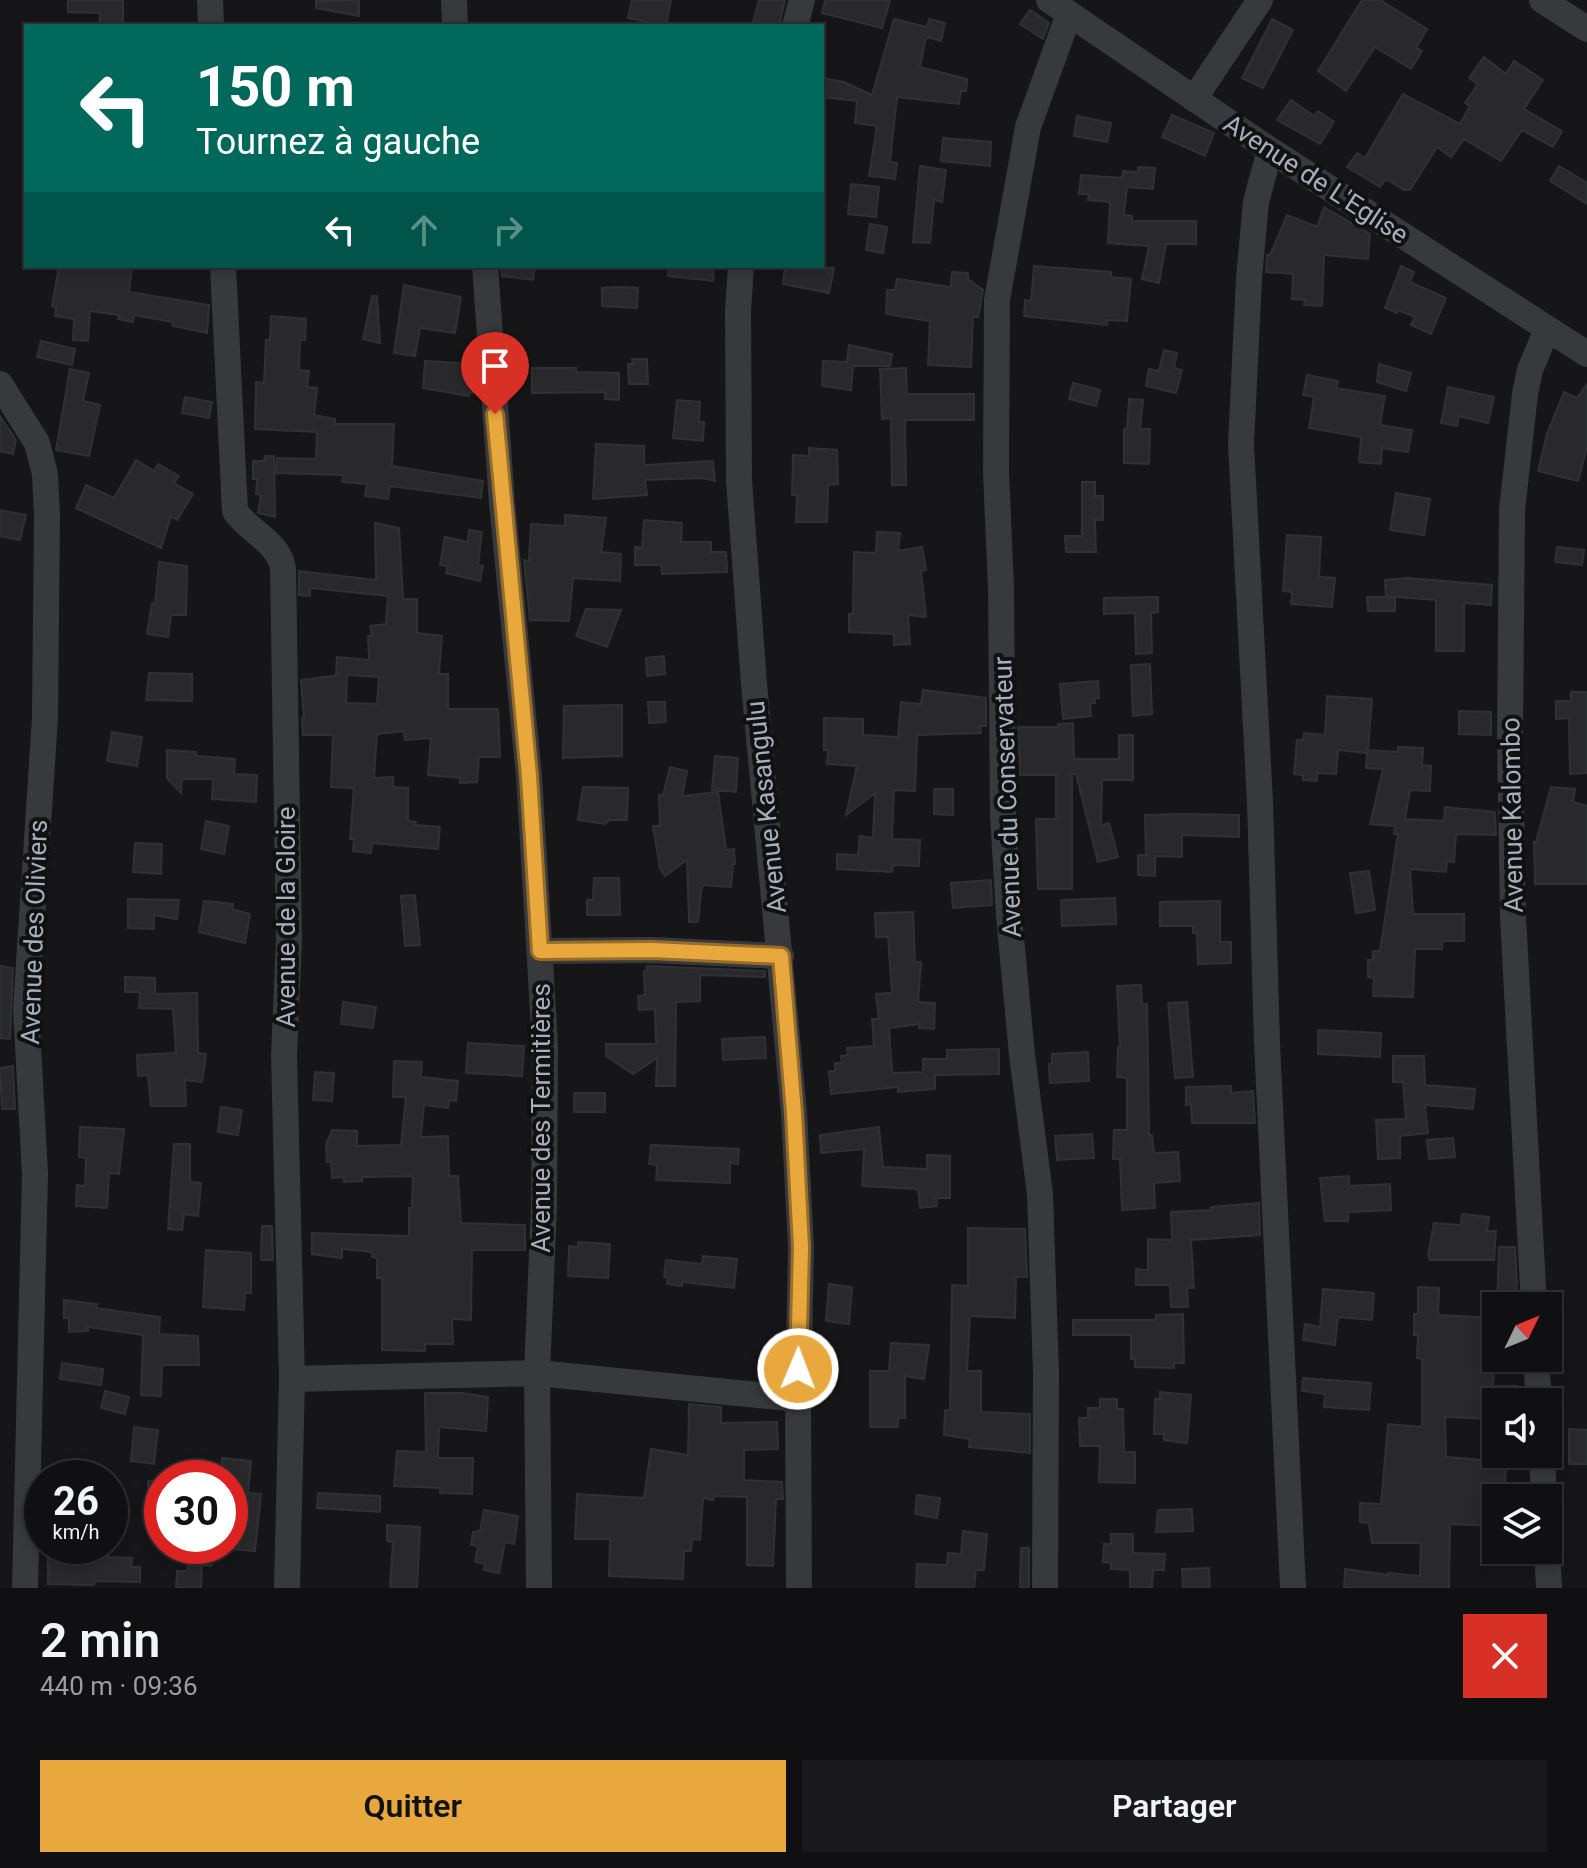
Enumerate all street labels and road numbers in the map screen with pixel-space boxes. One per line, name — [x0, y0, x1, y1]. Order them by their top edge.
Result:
street label: Avenue de L'Eglise — [1218, 108, 1414, 250]
street label: Avenue du Conservateur — [987, 656, 1027, 938]
street label: Avenue Kasangulu — [740, 699, 792, 915]
street label: Avenue Kalombo — [1495, 717, 1529, 913]
street label: Avenue de la Gloire — [271, 807, 301, 1027]
street label: Avenue des Oliviers — [15, 819, 53, 1045]
street label: Avenue des Termitières — [526, 983, 556, 1253]

